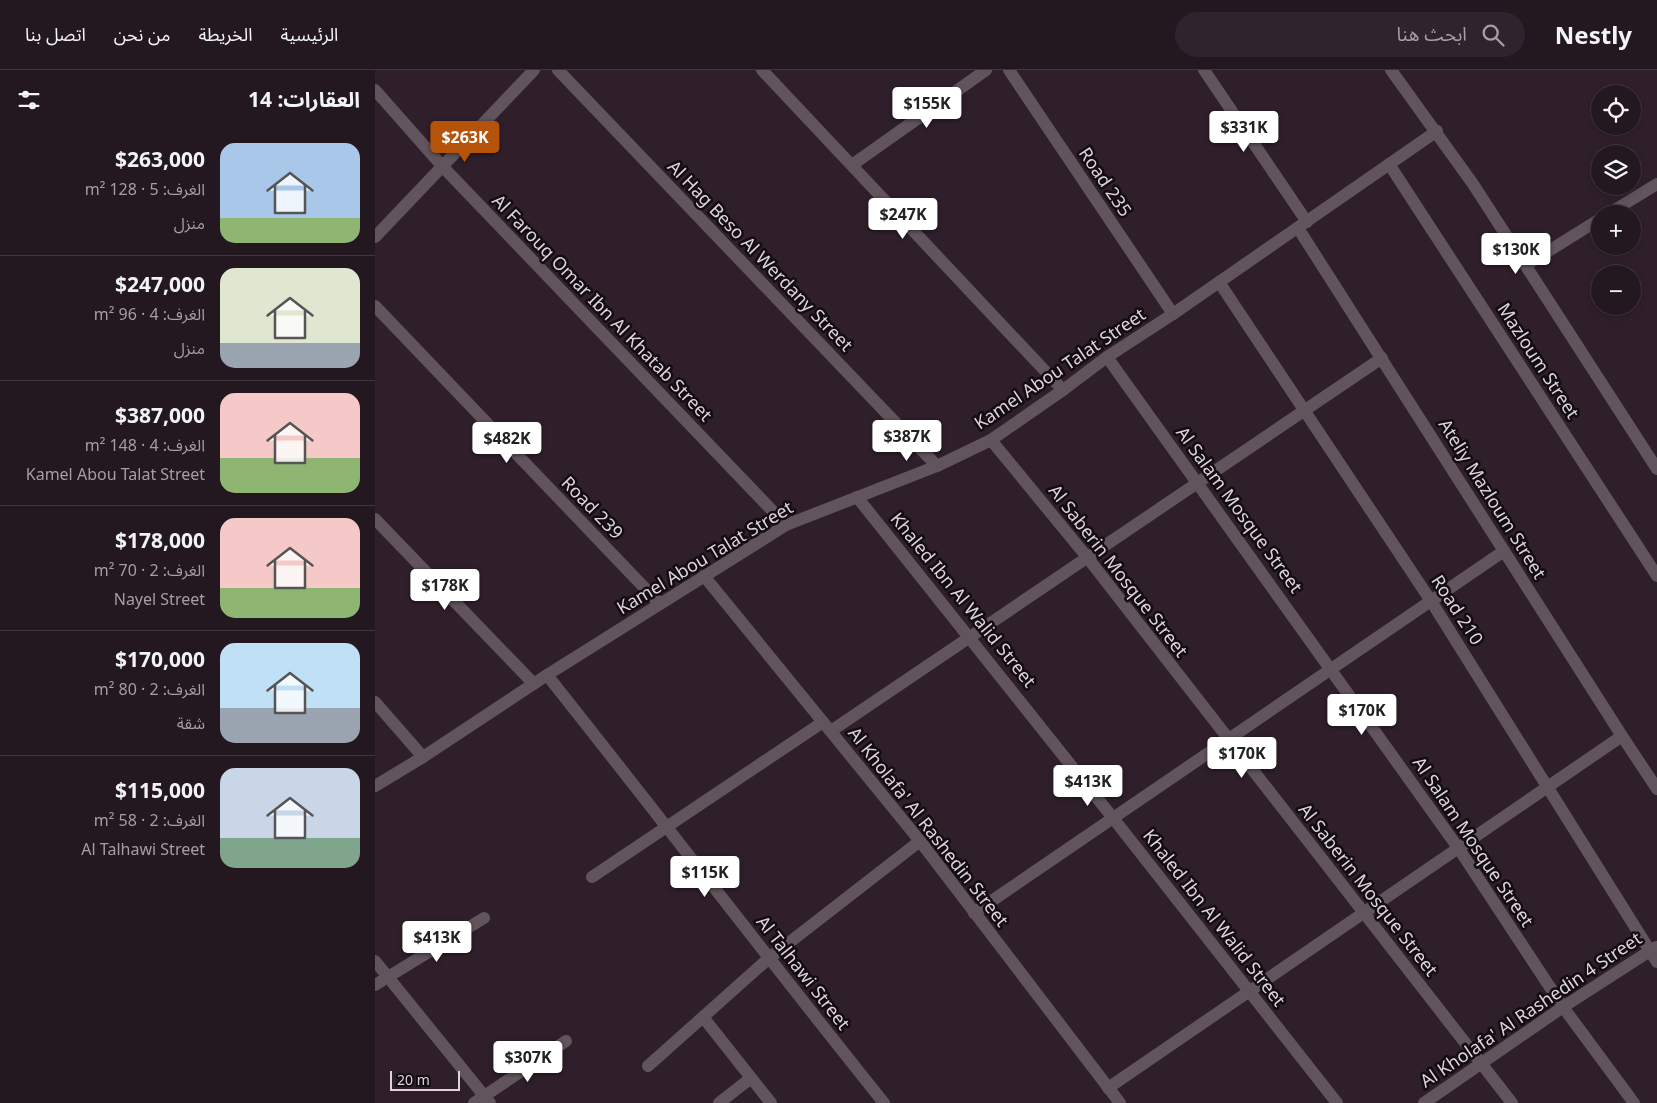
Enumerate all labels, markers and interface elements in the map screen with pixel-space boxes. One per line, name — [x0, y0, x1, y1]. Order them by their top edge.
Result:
search box — [1175, 12, 1525, 57]
text: Nestly — [1555, 18, 1632, 51]
text: ابحث هنا — [1396, 21, 1467, 47]
icon: search — [1479, 21, 1507, 49]
text: اتصل بنا — [25, 22, 86, 46]
text: من نحن — [114, 22, 171, 46]
text: الخريطة — [199, 22, 252, 46]
text: الرئيسية — [280, 22, 338, 46]
text: العقارات: 14 — [248, 85, 360, 113]
map controls — [1591, 85, 1641, 315]
button: locate — [1591, 85, 1641, 135]
icon: filters — [15, 86, 43, 114]
pin: $155K — [892, 87, 962, 129]
text: $155K — [903, 92, 951, 114]
pin: $331K — [1209, 111, 1279, 153]
text: $331K — [1220, 116, 1268, 138]
pin: $263K — [430, 121, 500, 163]
text: $263K — [441, 126, 489, 148]
street label: Road 235 — [1074, 142, 1138, 221]
text: $263,000 — [115, 145, 205, 173]
button: layers — [1591, 145, 1641, 195]
street label: Al Hag Beso Al Werdany Street — [663, 155, 859, 356]
icon: home — [260, 163, 320, 223]
text: الغرف: 5 · 128 m² — [85, 178, 205, 200]
street label: Al Farouq Omar Ibn Al Khatab Street — [487, 189, 718, 426]
pin: $247K — [868, 198, 938, 240]
text: $247K — [879, 203, 927, 225]
button: + — [1591, 205, 1641, 255]
text: منزل — [174, 212, 205, 234]
pin: $130K — [1481, 232, 1551, 275]
text: $130K — [1492, 238, 1540, 260]
button: − — [1591, 265, 1641, 315]
text: $247,000 — [115, 270, 205, 298]
icon: home — [260, 288, 320, 348]
street label: Mazloum Street — [1492, 298, 1585, 423]
street label: Kamel Abou Talat Street — [969, 302, 1150, 435]
text: الغرف: 4 · 96 m² — [94, 303, 205, 325]
text: منزل — [174, 337, 205, 359]
text: $387,000 — [115, 401, 205, 429]
icon: home — [260, 413, 320, 473]
street label: Ateliy Mazloum Street — [1434, 414, 1552, 584]
pin: $387K — [872, 420, 942, 462]
street label: Al Salam Mosque Street — [1171, 421, 1309, 598]
pin: $482K — [472, 422, 542, 464]
text: $387K — [883, 425, 931, 447]
text: $482K — [483, 427, 531, 449]
text: الغرف: 4 · 148 m² — [85, 434, 205, 456]
text: Kamel Abou Talat Street — [26, 463, 205, 485]
street label: Road 239 — [557, 471, 629, 544]
street label: Al Saberin Mosque Street — [1044, 479, 1194, 662]
street label: Kamel Abou Talat Street — [612, 495, 798, 619]
street label: Khaled Ibn Al Walid Street — [886, 507, 1042, 692]
text: $178,000 — [115, 526, 205, 554]
icon: home — [260, 538, 320, 598]
text: الغرف: 2 · 70 m² — [94, 559, 205, 581]
pin: $178K — [410, 568, 480, 611]
street label: Road 210 — [1426, 570, 1489, 649]
text: $178K — [421, 574, 469, 596]
text: Nayel Street — [114, 588, 205, 610]
text: $170,000 — [115, 645, 205, 673]
icon: home — [260, 663, 320, 723]
text: الغرف: 2 · 80 m² — [94, 678, 205, 700]
pin: $170K — [1327, 694, 1397, 736]
text: $170K — [1338, 699, 1386, 721]
text: شقة — [177, 712, 205, 734]
street label: Al Kholafa' Al Rashedin Street — [843, 722, 1015, 932]
pin: $170K — [1207, 736, 1277, 779]
text: $170K — [1218, 742, 1266, 764]
street label: Al Salam Mosque Street — [1408, 752, 1540, 932]
pin: $413K — [1053, 764, 1123, 807]
text: $413K — [1064, 770, 1112, 792]
text: $115,000 — [115, 776, 205, 804]
icon: home — [260, 788, 320, 848]
street label: Al Saberin Mosque Street — [1294, 798, 1444, 981]
text: الغرف: 2 · 58 m² — [94, 809, 205, 831]
street label: Khaled Ibn Al Walid Street — [1138, 824, 1292, 1011]
text: Al Talhawi Street — [81, 838, 205, 860]
pin: $115K — [670, 856, 740, 898]
text: $115K — [681, 861, 729, 883]
street label: Al Talhawi Street — [752, 910, 856, 1035]
pin: $413K — [402, 920, 472, 963]
text: $413K — [413, 926, 461, 948]
street label: Al Kholafa' Al Rashedin 4 Street — [1415, 926, 1646, 1092]
pin: $307K — [493, 1040, 563, 1083]
text: $307K — [504, 1046, 552, 1068]
scale bar — [390, 1068, 460, 1091]
text: 20 m — [397, 1070, 430, 1089]

